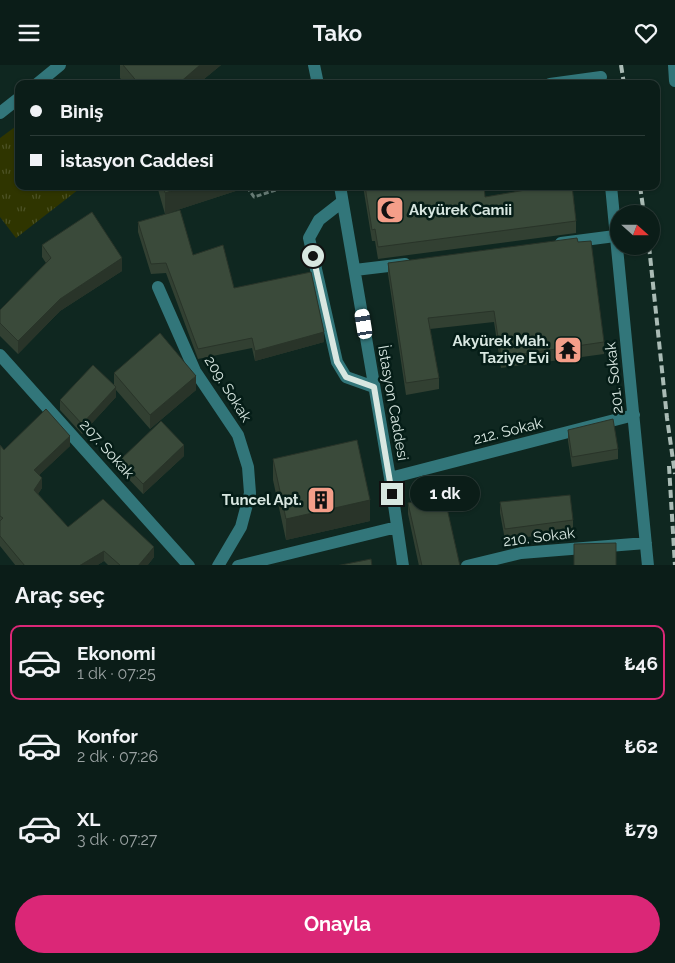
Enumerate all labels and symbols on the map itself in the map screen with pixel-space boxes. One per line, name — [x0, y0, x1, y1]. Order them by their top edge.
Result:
mosque icon: Akyürek Camii — [375, 195, 405, 225]
place label: Akyürek Camii — [409, 201, 512, 219]
north arrow — [610, 205, 660, 255]
route start — [302, 245, 324, 267]
car — [354, 308, 373, 340]
place label: Akyürek Mah. Taziye Evi — [452, 332, 549, 367]
temple icon: Akyürek Mah. Taziye Evi — [553, 335, 583, 365]
street label: 201. Sokak — [601, 341, 627, 415]
street label: İstasyon Caddesi — [374, 344, 413, 462]
street label: 209. Sokak — [201, 353, 255, 425]
street label: 212. Sokak — [471, 414, 545, 448]
street label: 207. Sokak — [76, 416, 138, 482]
callout: 1 dk — [410, 477, 480, 511]
route end — [381, 483, 403, 505]
building icon: Tuncel Apt. — [306, 485, 336, 515]
place label: Tuncel Apt. — [222, 491, 302, 509]
street label: 210. Sokak — [502, 524, 576, 550]

